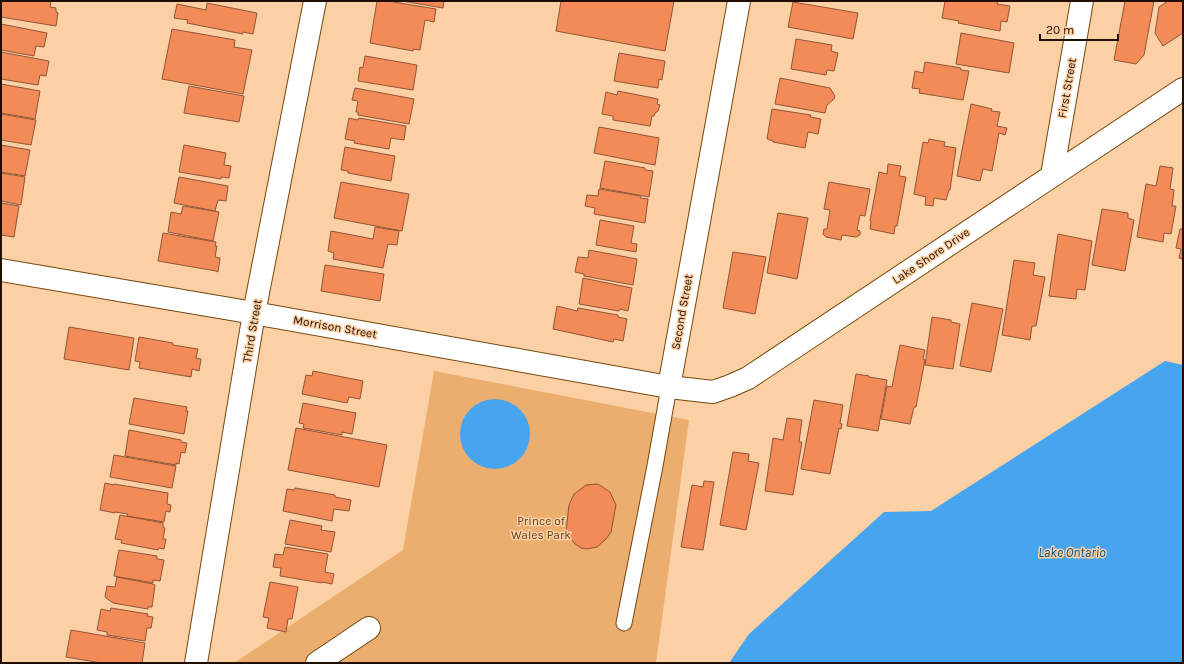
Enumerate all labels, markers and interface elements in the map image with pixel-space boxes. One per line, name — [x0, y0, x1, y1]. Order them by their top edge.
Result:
scale bar — [1040, 16, 1118, 42]
text: 20 m — [1046, 23, 1074, 37]
street label: First Street — [1055, 56, 1079, 119]
street label: Lake Shore Drive — [890, 225, 972, 287]
street label: Second Street — [668, 273, 696, 351]
street label: Third Street — [240, 298, 265, 364]
street label: Morrison Street — [292, 313, 378, 341]
park label: Prince of Wales Park — [511, 514, 571, 542]
water label: Lake Ontario — [1038, 545, 1106, 560]

